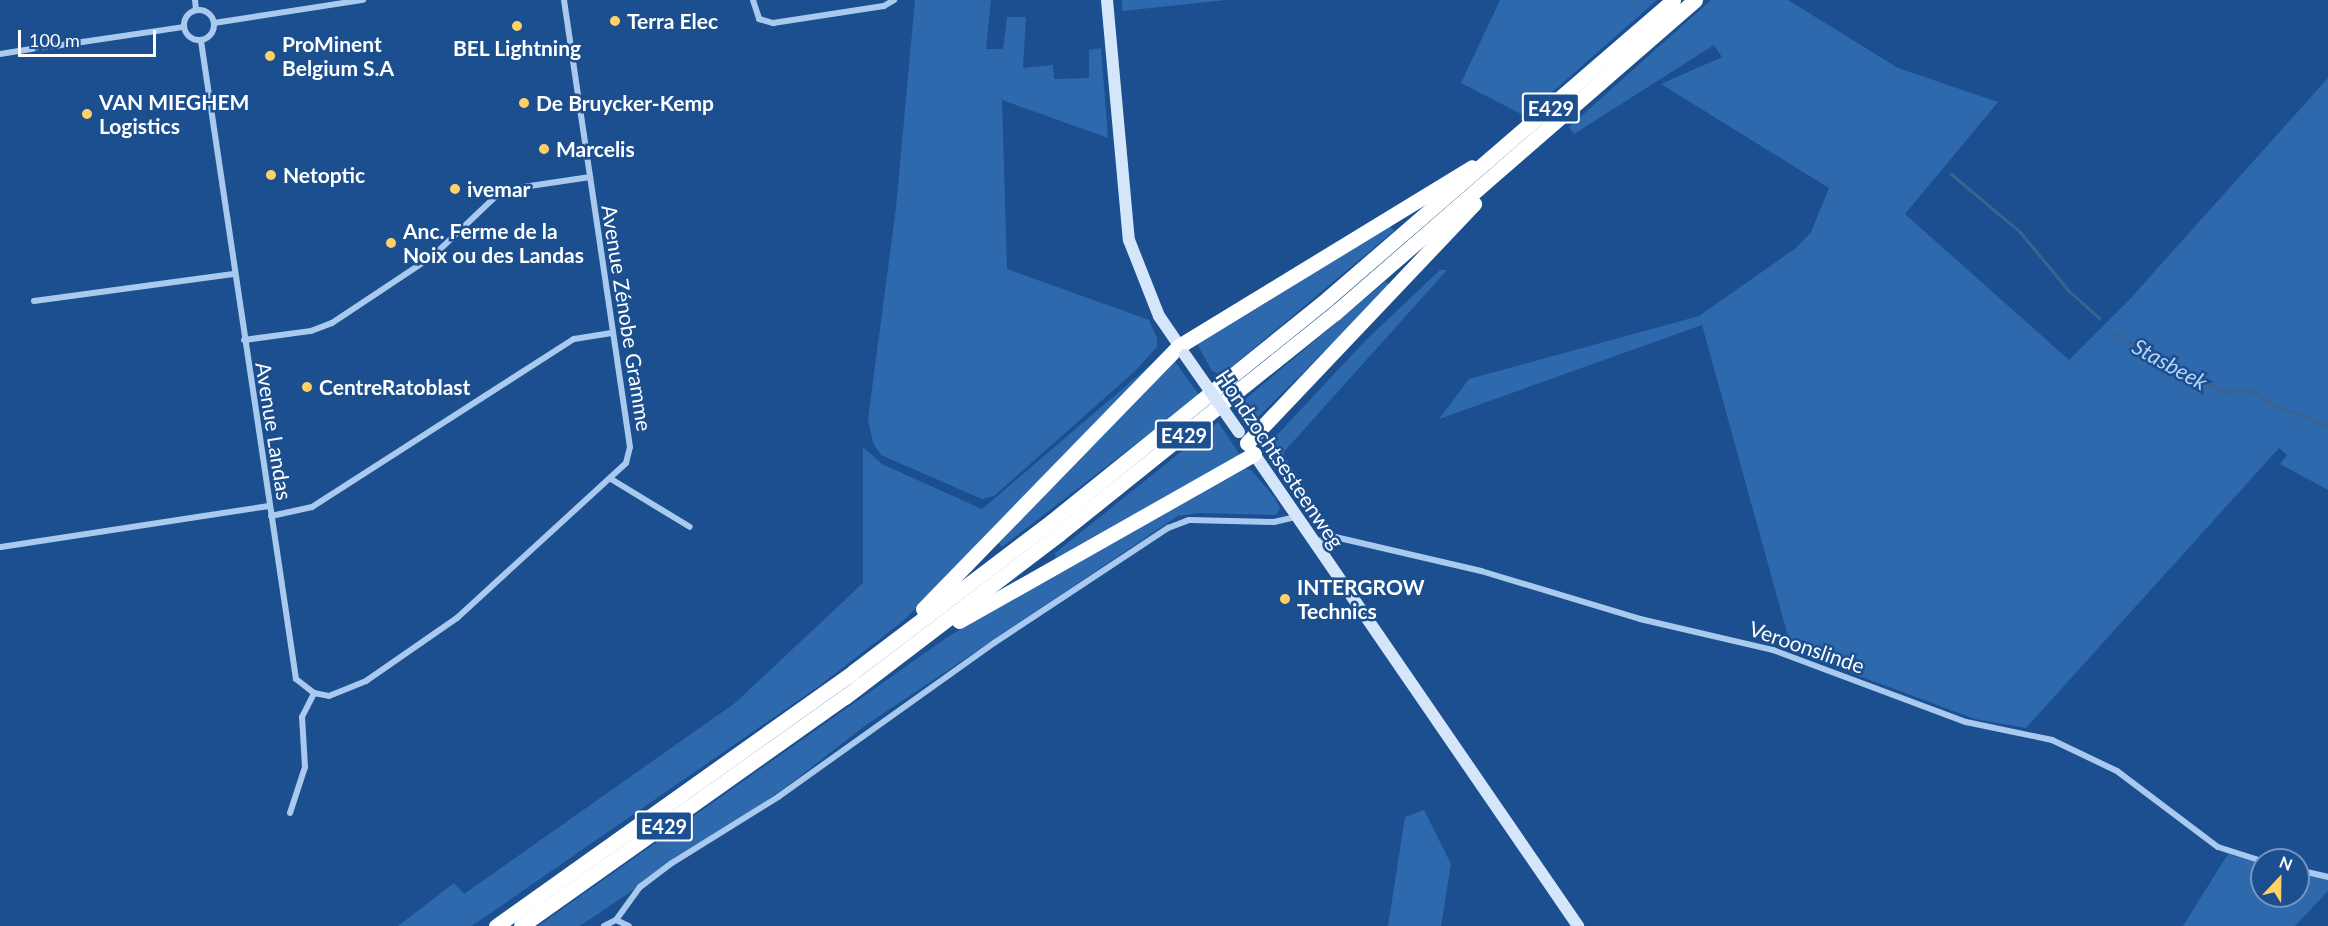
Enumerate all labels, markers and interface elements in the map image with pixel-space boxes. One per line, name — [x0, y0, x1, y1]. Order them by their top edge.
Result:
place label: Terra Elec — [627, 8, 718, 34]
marker: Terra Elec — [608, 14, 622, 28]
scale bar — [21, 18, 159, 56]
marker: BEL Lightning — [510, 19, 524, 33]
text: 100 m — [29, 29, 80, 51]
place label: ProMinent Belgium S.A — [282, 31, 394, 81]
place label: BEL Lightning — [453, 35, 581, 61]
marker: ProMinent Belgium S.A — [263, 49, 277, 63]
place label: VAN MIEGHEM Logistics — [99, 89, 249, 139]
place label: De Bruycker-Kemp — [536, 90, 714, 116]
road number: E429 — [1521, 91, 1581, 125]
marker: De Bruycker-Kemp — [517, 96, 531, 110]
marker: VAN MIEGHEM Logistics — [80, 107, 94, 121]
place label: Marcelis — [556, 136, 635, 162]
marker: Marcelis — [537, 142, 551, 156]
place label: Netoptic — [283, 162, 365, 188]
marker: Netoptic — [264, 168, 278, 182]
place label: ivemar — [467, 176, 530, 202]
marker: ivemar — [448, 182, 462, 196]
street label: Avenue Zénobe Gramme — [597, 203, 657, 433]
place label: Anc. Ferme de la Noix ou des Landas — [403, 218, 584, 268]
marker: Anc. Ferme de la Noix ou des Landas — [384, 236, 398, 250]
water label: Stasbeek — [2128, 333, 2212, 395]
street label: Avenue Landas — [251, 360, 297, 502]
street label: Hondzochtsesteenweg — [1211, 365, 1349, 553]
place label: CentreRatoblast — [319, 374, 470, 400]
marker: CentreRatoblast — [300, 380, 314, 394]
road number: E429 — [1154, 418, 1214, 452]
place label: INTERGROW Technics — [1297, 574, 1425, 624]
marker: INTERGROW Technics — [1278, 592, 1292, 606]
street label: Veroonslinde — [1746, 616, 1868, 678]
road number: E429 — [634, 809, 694, 843]
north arrow — [2250, 848, 2310, 908]
text: N — [2277, 852, 2295, 874]

